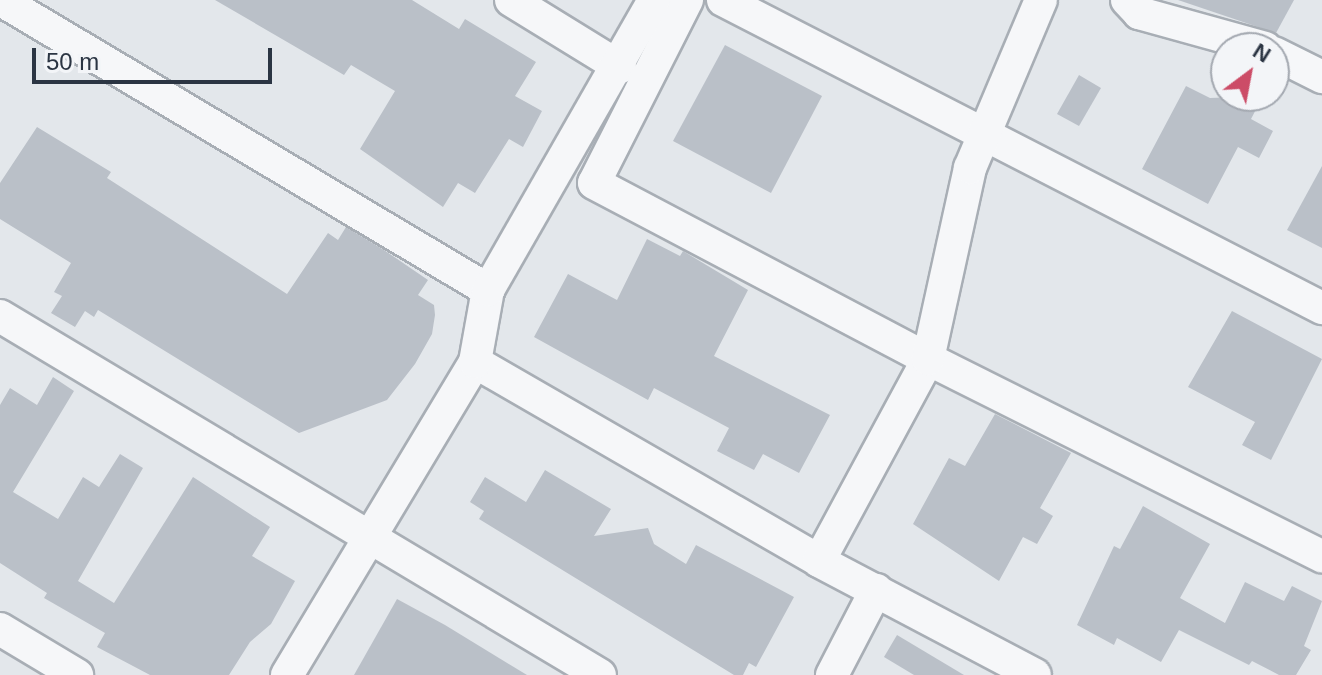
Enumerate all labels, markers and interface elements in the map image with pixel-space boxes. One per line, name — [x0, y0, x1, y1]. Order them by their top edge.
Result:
scale bar — [36, 32, 276, 82]
north arrow — [1210, 32, 1290, 112]
text: N — [1249, 38, 1275, 68]
text: 50 m — [46, 48, 99, 75]

